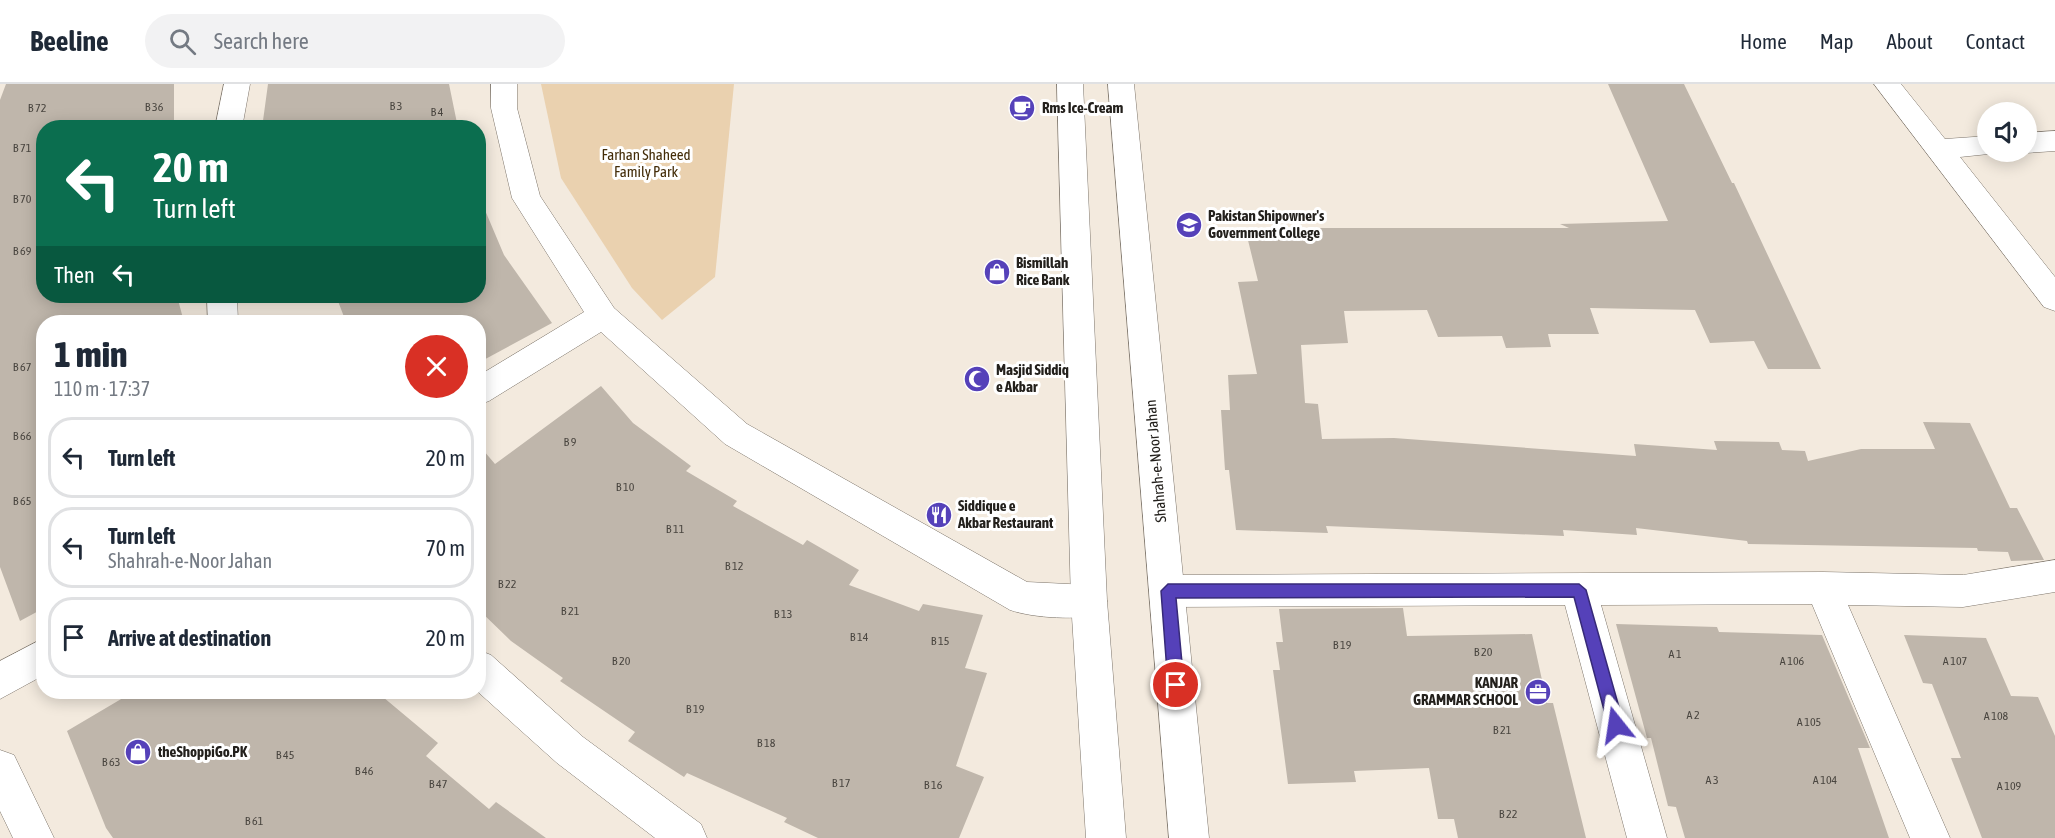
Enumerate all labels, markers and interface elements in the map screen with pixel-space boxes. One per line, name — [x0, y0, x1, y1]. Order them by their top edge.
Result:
search box — [145, 14, 565, 68]
text: Beeline — [30, 25, 109, 57]
icon: search — [166, 25, 199, 58]
text: Search here — [214, 28, 309, 54]
text: Home — [1740, 29, 1787, 53]
text: Map — [1820, 29, 1854, 53]
text: About — [1887, 29, 1933, 53]
text: Contact — [1966, 29, 2025, 53]
cafe icon: Rms Ice-Cream — [1007, 93, 1037, 123]
house number: B 3 — [390, 99, 402, 113]
place label: Rms Ice-Cream — [1042, 99, 1124, 116]
house number: B 36 — [145, 100, 164, 114]
house number: B 72 — [28, 101, 46, 115]
map controls — [1977, 102, 2037, 162]
button: sound — [1977, 102, 2037, 162]
house number: B 4 — [431, 105, 444, 119]
house number: B 71 — [13, 141, 32, 155]
text: 20 m — [153, 143, 228, 191]
icon: left — [54, 144, 132, 222]
park label: Farhan Shaheed Family Park — [601, 146, 691, 180]
house number: B 70 — [13, 192, 32, 206]
text: Turn left — [153, 193, 236, 224]
place label: Pakistan Shipowner's Government College — [1208, 207, 1325, 241]
school or university icon: Pakistan Shipowner's Government College — [1174, 210, 1204, 240]
house number: B 69 — [13, 244, 32, 258]
place label: Bismillah Rice Bank — [1016, 254, 1070, 288]
shop icon: Bismillah Rice Bank — [982, 257, 1012, 287]
icon: left — [107, 258, 140, 291]
text: Then — [54, 262, 95, 288]
text: 1 min — [54, 333, 128, 375]
button: close — [405, 335, 468, 398]
house number: B 67 — [13, 360, 32, 374]
place label: Masjid Siddiq e Akbar — [996, 361, 1069, 395]
mosque icon: Masjid Siddiq e Akbar — [962, 364, 992, 394]
text: 110 m · 17:37 — [54, 377, 150, 400]
street label: Shahrah-e-Noor Jahan — [1142, 399, 1169, 523]
house number: B 66 — [13, 429, 32, 443]
house number: B 9 — [564, 435, 577, 449]
icon: left — [57, 441, 90, 474]
text: Turn left — [108, 445, 175, 471]
text: 20 m — [425, 445, 465, 471]
house number: B 10 — [616, 480, 635, 494]
house number: B 65 — [13, 494, 31, 508]
place label: Siddique e Akbar Restaurant — [957, 497, 1054, 531]
restaurant icon: Siddique e Akbar Restaurant — [924, 500, 954, 530]
house number: B 11 — [666, 522, 685, 536]
text: Turn left — [108, 523, 175, 549]
icon: left — [57, 531, 90, 564]
text: 70 m — [425, 535, 465, 561]
text: Shahrah-e-Noor Jahan — [108, 549, 272, 572]
house number: B 12 — [725, 559, 743, 573]
house number: B 22 — [498, 577, 516, 591]
house number: B 21 — [561, 604, 580, 618]
house number: B 13 — [774, 607, 792, 621]
icon: arrive — [57, 621, 90, 654]
text: Arrive at destination — [108, 625, 271, 651]
text: 20 m — [425, 625, 465, 651]
house number: B 14 — [850, 630, 869, 644]
house number: B 15 — [931, 634, 949, 648]
house number: B 19 — [1333, 638, 1352, 652]
house number: B 20 — [1474, 645, 1493, 659]
house number: A 1 — [1668, 647, 1682, 661]
house number: B 20 — [612, 654, 631, 668]
house number: A 106 — [1780, 654, 1805, 668]
house number: A 107 — [1943, 654, 1968, 668]
pin — [1150, 659, 1201, 710]
icon: arrive — [1159, 668, 1192, 701]
place label: KANJAR GRAMMAR SCHOOL — [1413, 674, 1518, 708]
office icon: KANJAR GRAMMAR SCHOOL — [1523, 677, 1553, 707]
position arrow — [1584, 693, 1648, 757]
house number: B 19 — [686, 702, 705, 716]
house number: A 2 — [1686, 708, 1700, 722]
house number: A 108 — [1984, 709, 2009, 723]
house number: A 105 — [1797, 715, 1821, 729]
house number: B 21 — [1493, 723, 1512, 737]
house number: B 18 — [757, 736, 776, 750]
shop icon: theShoppiGo.PK — [123, 737, 153, 767]
place label: theShoppiGo.PK — [157, 743, 248, 760]
house number: B 45 — [276, 748, 294, 762]
house number: B 63 — [102, 755, 120, 769]
house number: B 46 — [355, 764, 374, 778]
house number: A 3 — [1705, 773, 1719, 787]
house number: A 104 — [1813, 773, 1838, 787]
house number: B 17 — [832, 776, 851, 790]
house number: B 47 — [429, 777, 448, 791]
house number: B 16 — [924, 778, 943, 792]
house number: A 109 — [1997, 779, 2022, 793]
house number: B 22 — [1499, 807, 1517, 821]
house number: B 61 — [245, 814, 264, 828]

